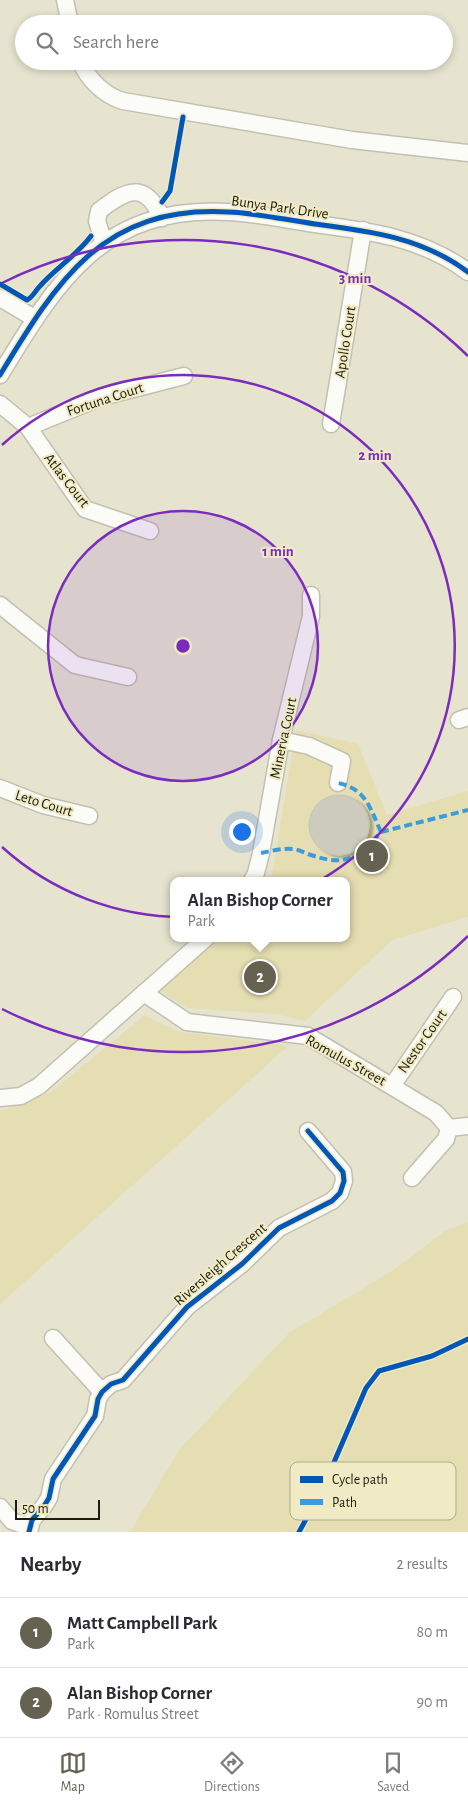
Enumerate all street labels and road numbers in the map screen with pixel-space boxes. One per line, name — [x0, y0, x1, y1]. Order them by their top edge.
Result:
street label: Bunya Park Drive — [230, 193, 330, 222]
street label: Apollo Court — [332, 305, 359, 379]
street label: Fortuna Court — [65, 380, 145, 419]
street label: Atlas Court — [41, 451, 92, 510]
street label: Minerva Court — [268, 696, 299, 780]
street label: Leto Court — [13, 788, 75, 819]
street label: Nestor Court — [395, 1007, 450, 1076]
street label: Romulus Street — [303, 1032, 389, 1089]
street label: Riversleigh Crescent — [171, 1220, 270, 1308]

